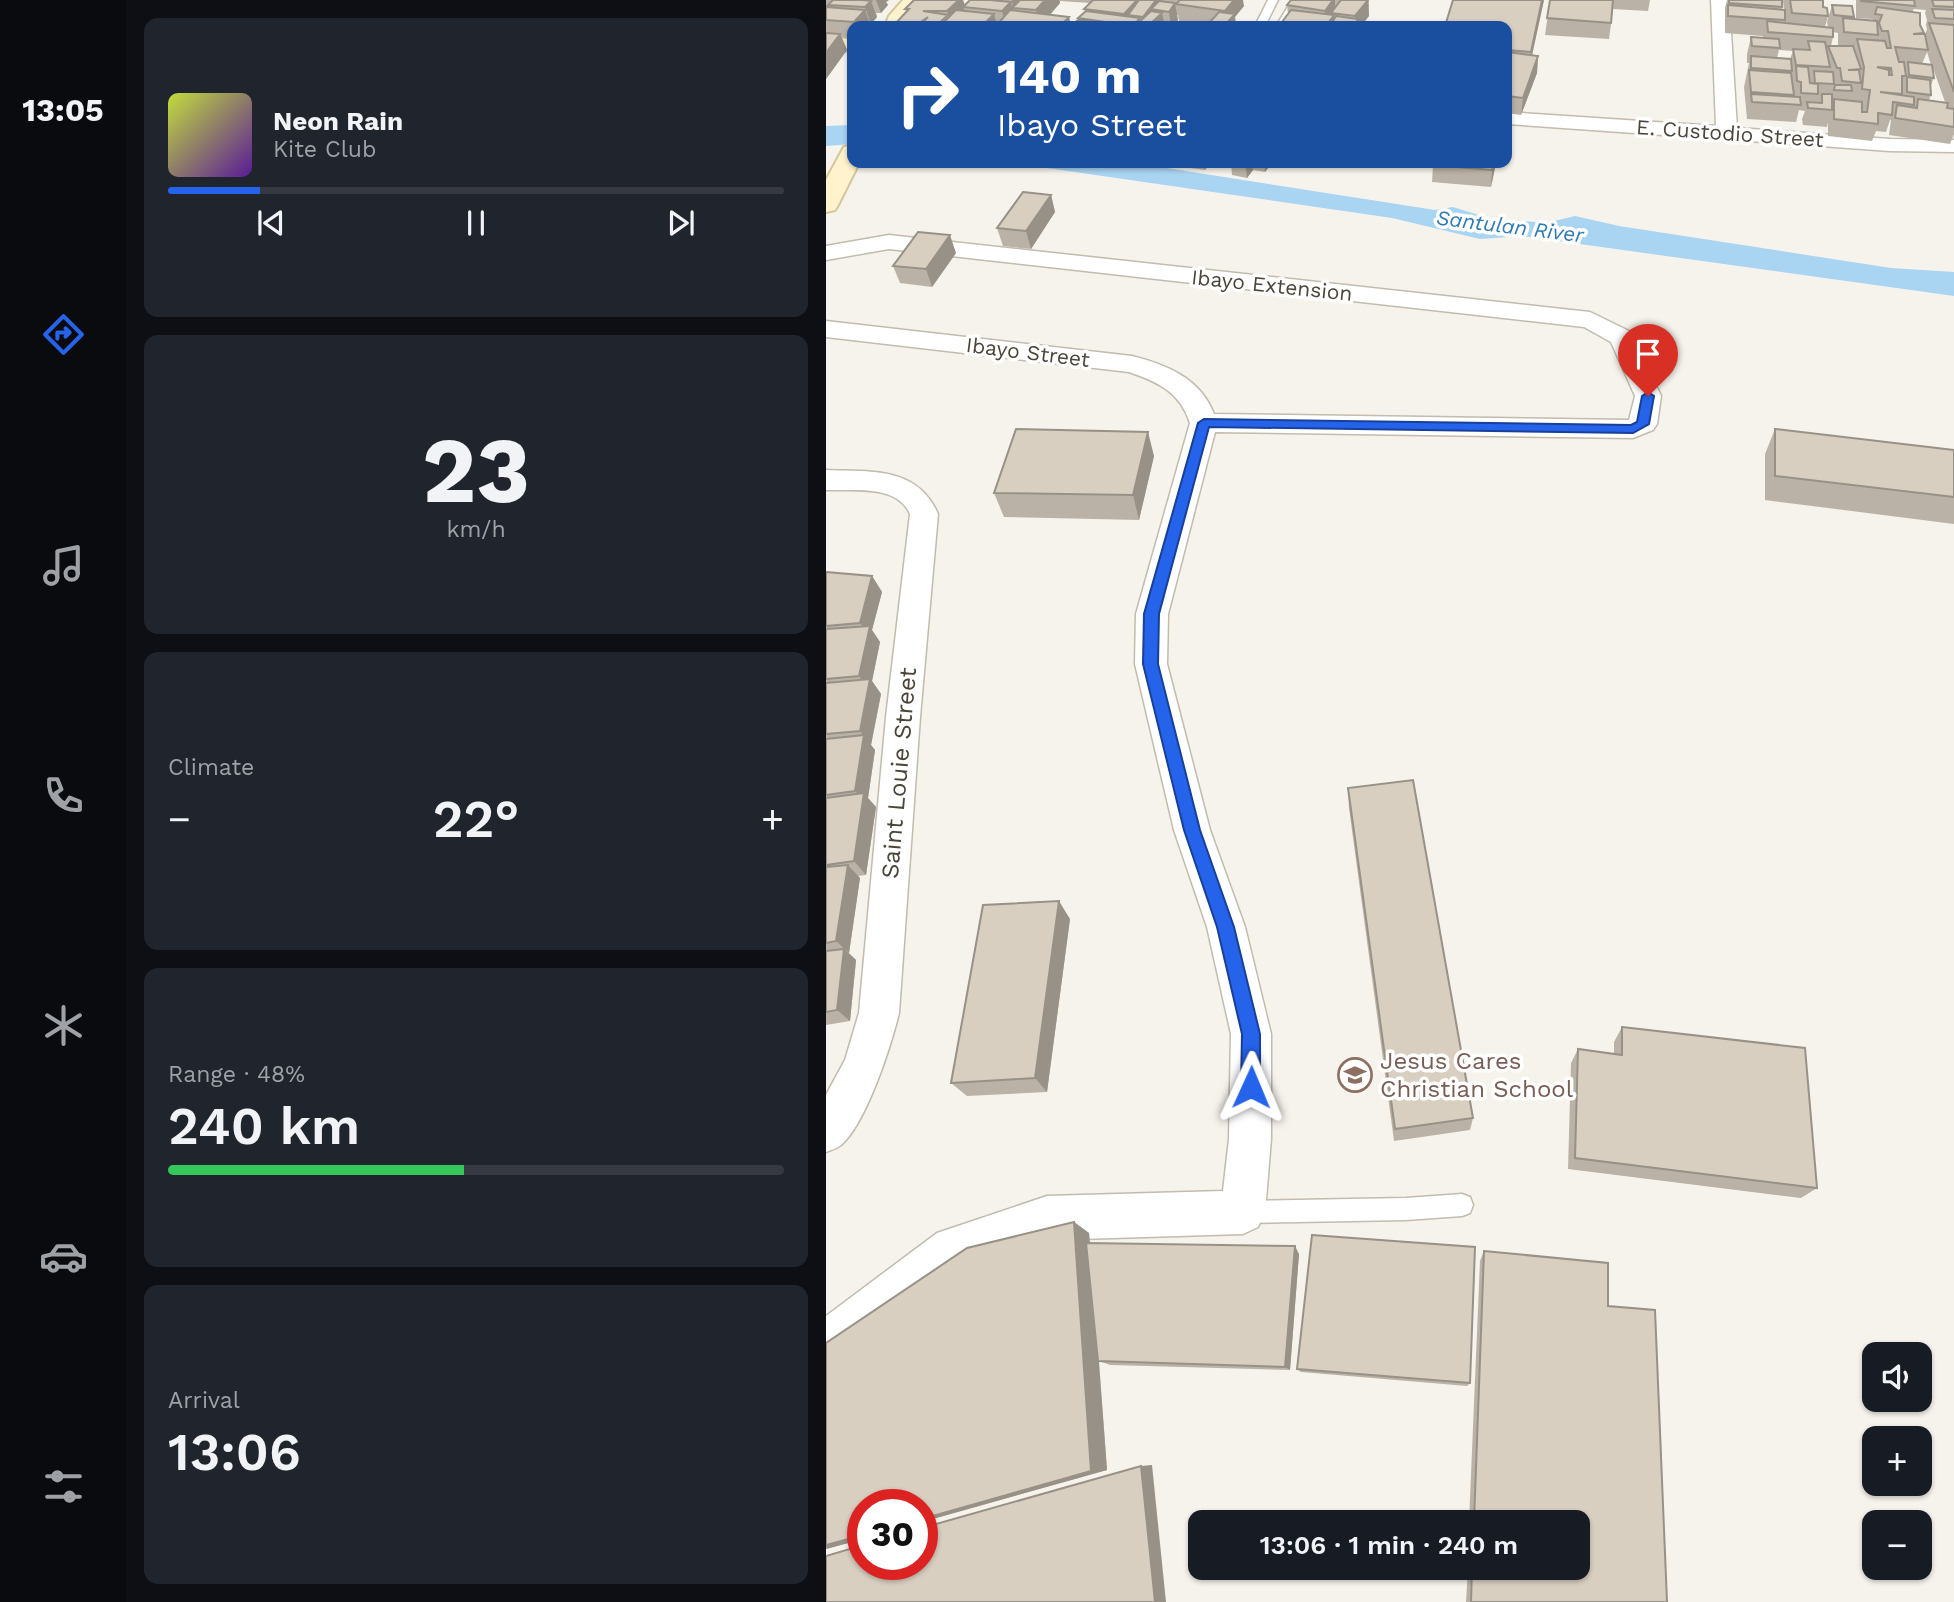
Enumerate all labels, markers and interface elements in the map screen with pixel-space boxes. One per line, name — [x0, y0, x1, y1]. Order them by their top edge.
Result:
text: 140 m — [997, 47, 1141, 105]
icon: right — [882, 49, 973, 140]
text: 13:05 — [22, 91, 104, 129]
text: Neon Rain — [273, 106, 403, 136]
text: Ibayo Street — [997, 106, 1187, 144]
street label: E. Custodio Street — [1636, 114, 1825, 152]
text: Kite Club — [273, 136, 376, 163]
icon: previous — [252, 204, 290, 242]
icon: pause — [457, 204, 495, 242]
icon: next — [662, 204, 700, 242]
water label: Santulan River — [1435, 205, 1586, 248]
street label: Ibayo Extension — [1190, 264, 1354, 306]
icon: directions — [39, 310, 88, 359]
pin — [1618, 324, 1678, 396]
street label: Ibayo Street — [965, 332, 1091, 372]
icon: arrive — [1629, 335, 1667, 373]
text: 23 — [422, 417, 530, 524]
text: km/h — [446, 516, 506, 543]
icon: music — [39, 541, 88, 590]
street label: Saint Louie Street — [876, 666, 922, 880]
text: Climate — [168, 754, 254, 781]
icon: phone — [39, 771, 88, 820]
text: 22° — [433, 789, 519, 850]
text: − — [168, 797, 191, 841]
text: + — [761, 797, 784, 841]
icon: climate — [39, 1001, 88, 1050]
place label: Jesus Cares Christian School — [1380, 1047, 1574, 1103]
position arrow — [1214, 1050, 1288, 1124]
school or university icon: Jesus Cares Christian School — [1336, 1056, 1374, 1094]
text: Range · 48% — [168, 1061, 305, 1088]
text: 240 km — [168, 1096, 360, 1157]
icon: car — [39, 1232, 88, 1281]
map controls — [1862, 1342, 1932, 1580]
button: sound — [1862, 1342, 1932, 1412]
text: Arrival — [168, 1387, 240, 1414]
text: 13:06 — [168, 1422, 301, 1483]
button: + — [1862, 1426, 1932, 1496]
icon: filters — [39, 1462, 88, 1511]
speed limit sign: 30 — [847, 1489, 938, 1580]
button: − — [1862, 1510, 1932, 1580]
text: 13:06 · 1 min · 240 m — [1260, 1530, 1518, 1560]

